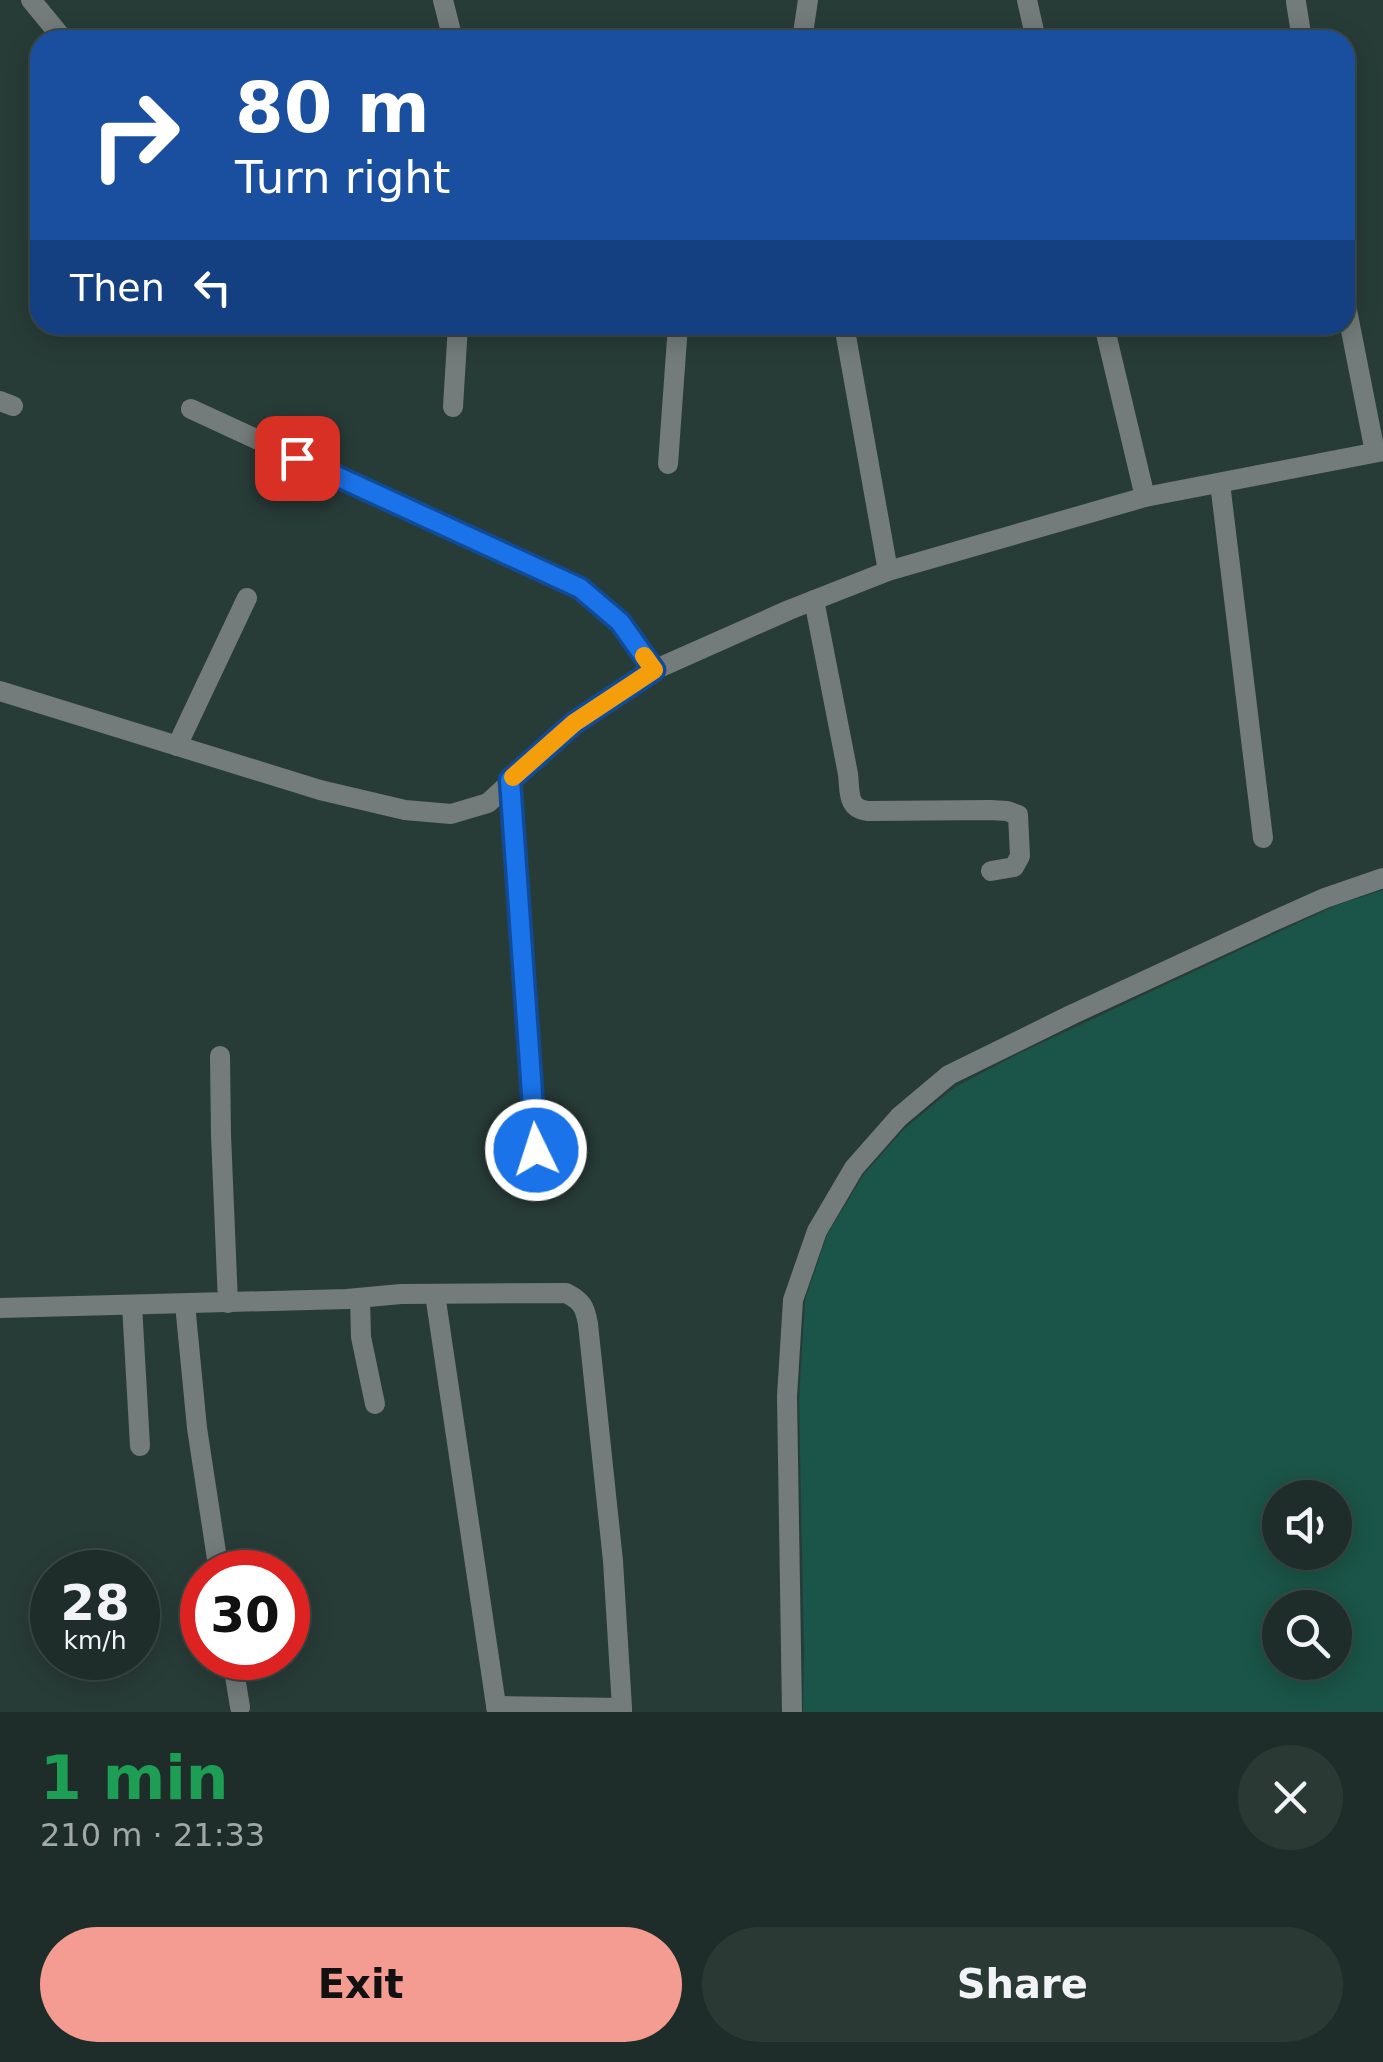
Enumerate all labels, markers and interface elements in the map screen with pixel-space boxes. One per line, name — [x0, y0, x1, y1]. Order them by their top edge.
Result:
text: 80 m — [235, 67, 430, 149]
icon: right — [70, 70, 200, 200]
text: Turn right — [235, 151, 450, 204]
icon: left — [185, 260, 240, 315]
text: Then — [70, 266, 165, 310]
pin — [255, 416, 340, 501]
icon: arrive — [270, 431, 325, 486]
position arrow — [484, 1098, 588, 1202]
map controls — [1262, 1480, 1352, 1680]
button: sound — [1262, 1480, 1352, 1570]
speed limit sign: 30 — [180, 1550, 310, 1680]
text: 28 — [60, 1574, 130, 1632]
button: search — [1262, 1590, 1352, 1680]
text: km/h — [63, 1626, 127, 1655]
text: 1 min — [40, 1743, 228, 1813]
button: close — [1238, 1745, 1343, 1850]
text: 210 m · 21:33 — [40, 1816, 265, 1854]
button: Exit — [40, 1927, 682, 2042]
button: Share — [702, 1927, 1343, 2042]

